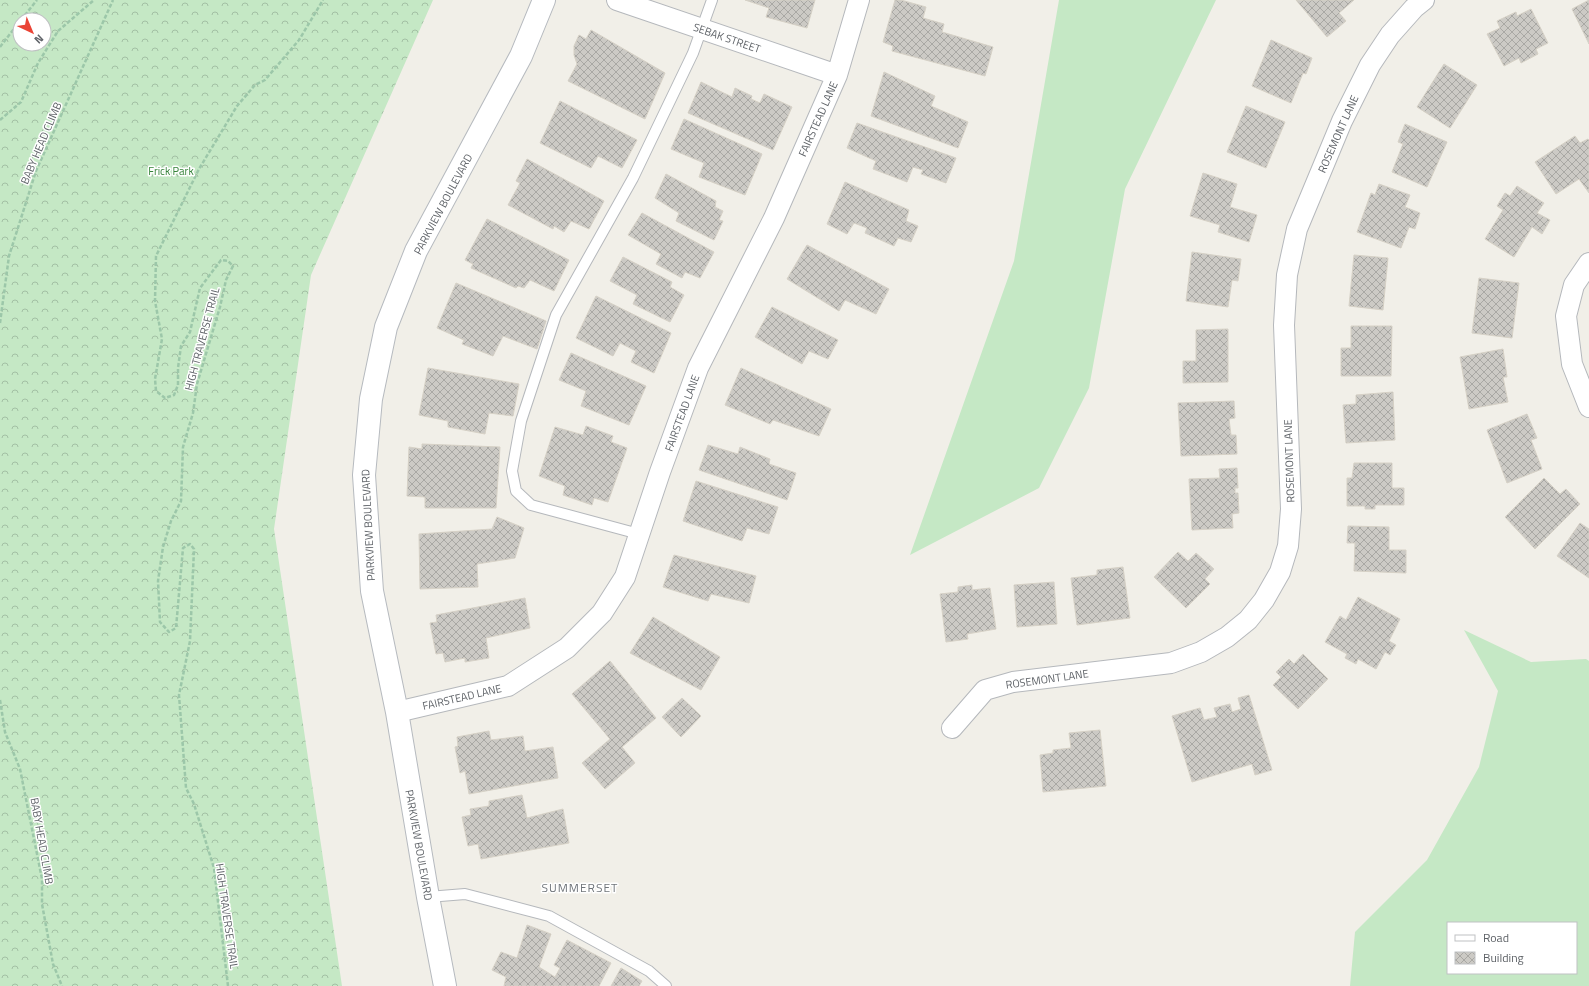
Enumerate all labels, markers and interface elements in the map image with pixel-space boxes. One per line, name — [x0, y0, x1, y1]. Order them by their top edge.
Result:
north arrow — [12, 12, 52, 52]
street label: SEBAK STREET — [691, 19, 763, 57]
text: N — [31, 31, 47, 48]
street label: FAIRSTEAD LANE — [794, 79, 842, 159]
street label: ROSEMONT LANE — [1314, 93, 1362, 175]
street label: BABY HEAD CLIMB — [17, 99, 66, 186]
street label: PARKVIEW BOULEVARD — [410, 151, 476, 257]
park label: Frick Park — [148, 163, 194, 179]
street label: HIGH TRAVERSE TRAIL — [181, 285, 224, 392]
street label: FAIRSTEAD LANE — [661, 372, 703, 454]
street label: ROSEMONT LANE — [1280, 419, 1298, 503]
street label: PARKVIEW BOULEVARD — [357, 469, 379, 581]
street label: ROSEMONT LANE — [1005, 665, 1089, 693]
street label: FAIRSTEAD LANE — [421, 680, 503, 714]
street label: PARKVIEW BOULEVARD — [401, 788, 437, 902]
street label: BABY HEAD CLIMB — [27, 796, 58, 886]
street label: HIGH TRAVERSE TRAIL — [212, 862, 242, 970]
district label: SUMMERSET — [542, 878, 618, 897]
legend — [1447, 922, 1577, 974]
text: Road — [1483, 928, 1509, 947]
text: Building — [1483, 948, 1524, 967]

